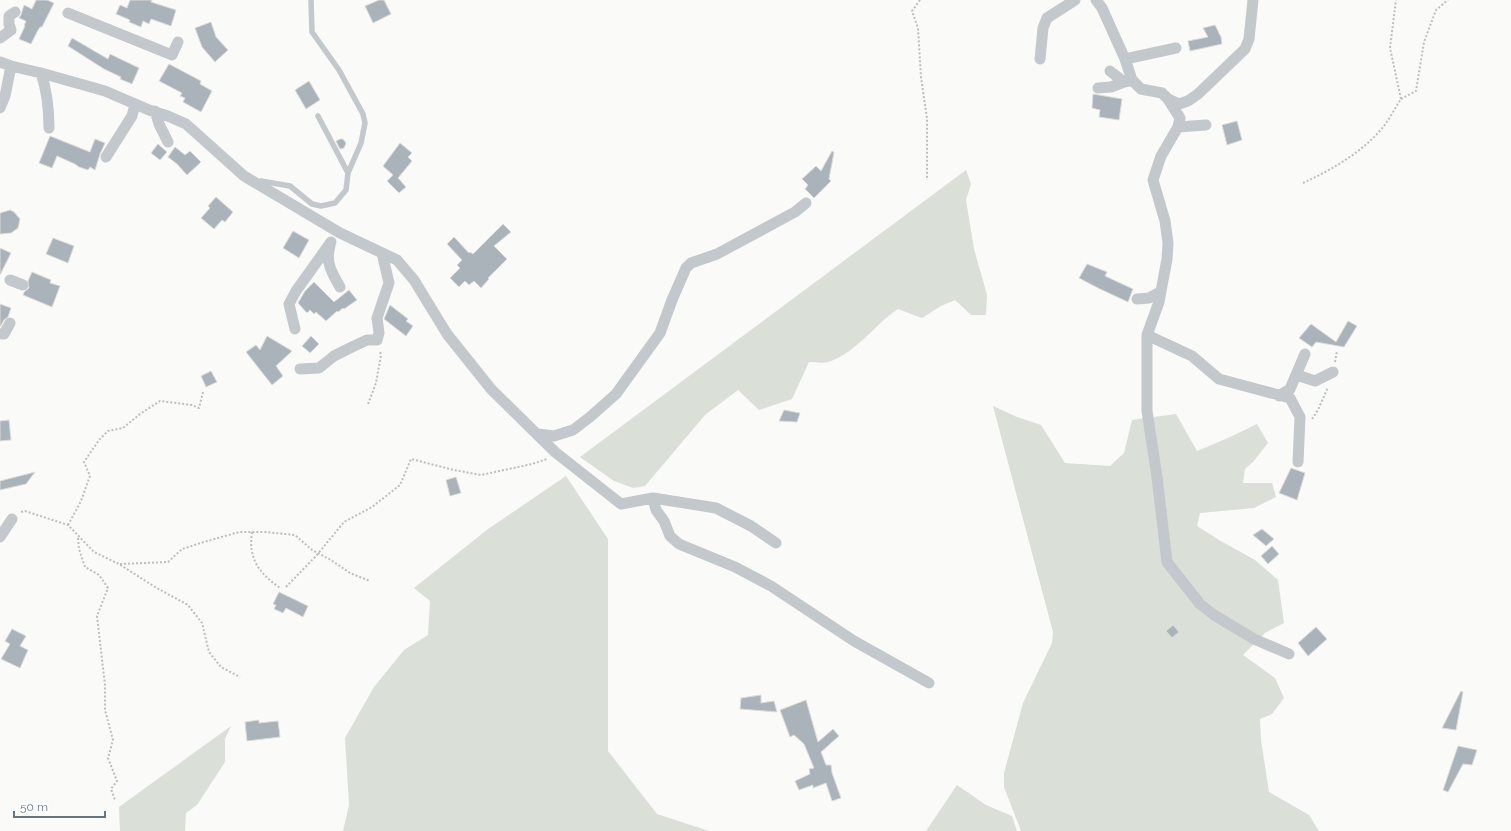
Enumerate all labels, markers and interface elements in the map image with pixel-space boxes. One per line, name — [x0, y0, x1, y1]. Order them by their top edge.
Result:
scale bar — [14, 793, 105, 819]
text: 50 m — [20, 800, 48, 814]

